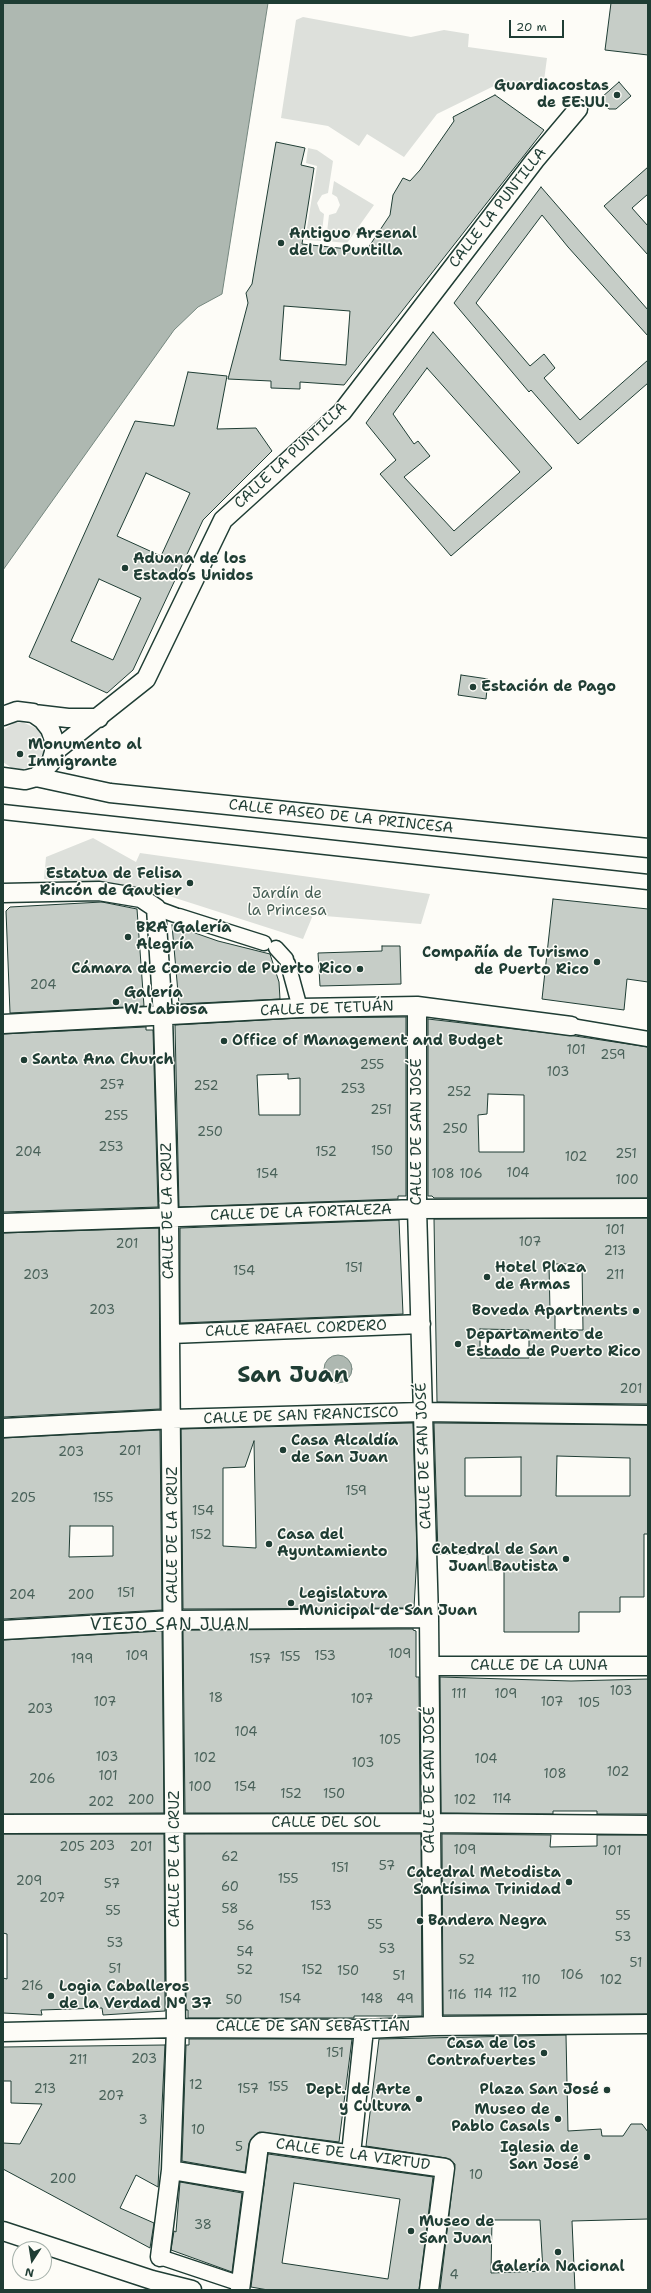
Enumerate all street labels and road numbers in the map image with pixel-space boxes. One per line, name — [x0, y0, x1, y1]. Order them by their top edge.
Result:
street label: CALLE LA PUNTILLA — [446, 144, 550, 272]
street label: CALLE LA PUNTILLA — [231, 399, 351, 513]
street label: CALLE PASEO DE LA PRINCESA — [228, 796, 454, 838]
street label: CALLE DE TETUÁN — [260, 998, 394, 1020]
street label: CALLE DE SAN JOSÉ — [408, 1058, 426, 1206]
street label: CALLE DE LA CRUZ — [158, 1142, 178, 1280]
street label: CALLE DE LA FORTALEZA — [210, 1201, 392, 1225]
street label: CALLE RAFAEL CORDERO — [205, 1317, 387, 1341]
street label: CALLE DE SAN JOSÉ — [412, 1382, 436, 1530]
street label: CALLE DE SAN FRANCISCO — [203, 1404, 399, 1428]
street label: CALLE DE LA CRUZ — [164, 1467, 182, 1603]
street label: CALLE DE LA LUNA — [470, 1657, 608, 1675]
street label: CALLE DE SAN JOSÉ — [421, 1706, 439, 1854]
street label: CALLE DE LA CRUZ — [166, 1791, 184, 1927]
street label: CALLE DEL SOL — [271, 1814, 381, 1832]
street label: CALLE DE SAN SEBASTIÁN — [216, 2018, 410, 2036]
street label: CALLE DE LA VIRTUD — [275, 2135, 431, 2175]

